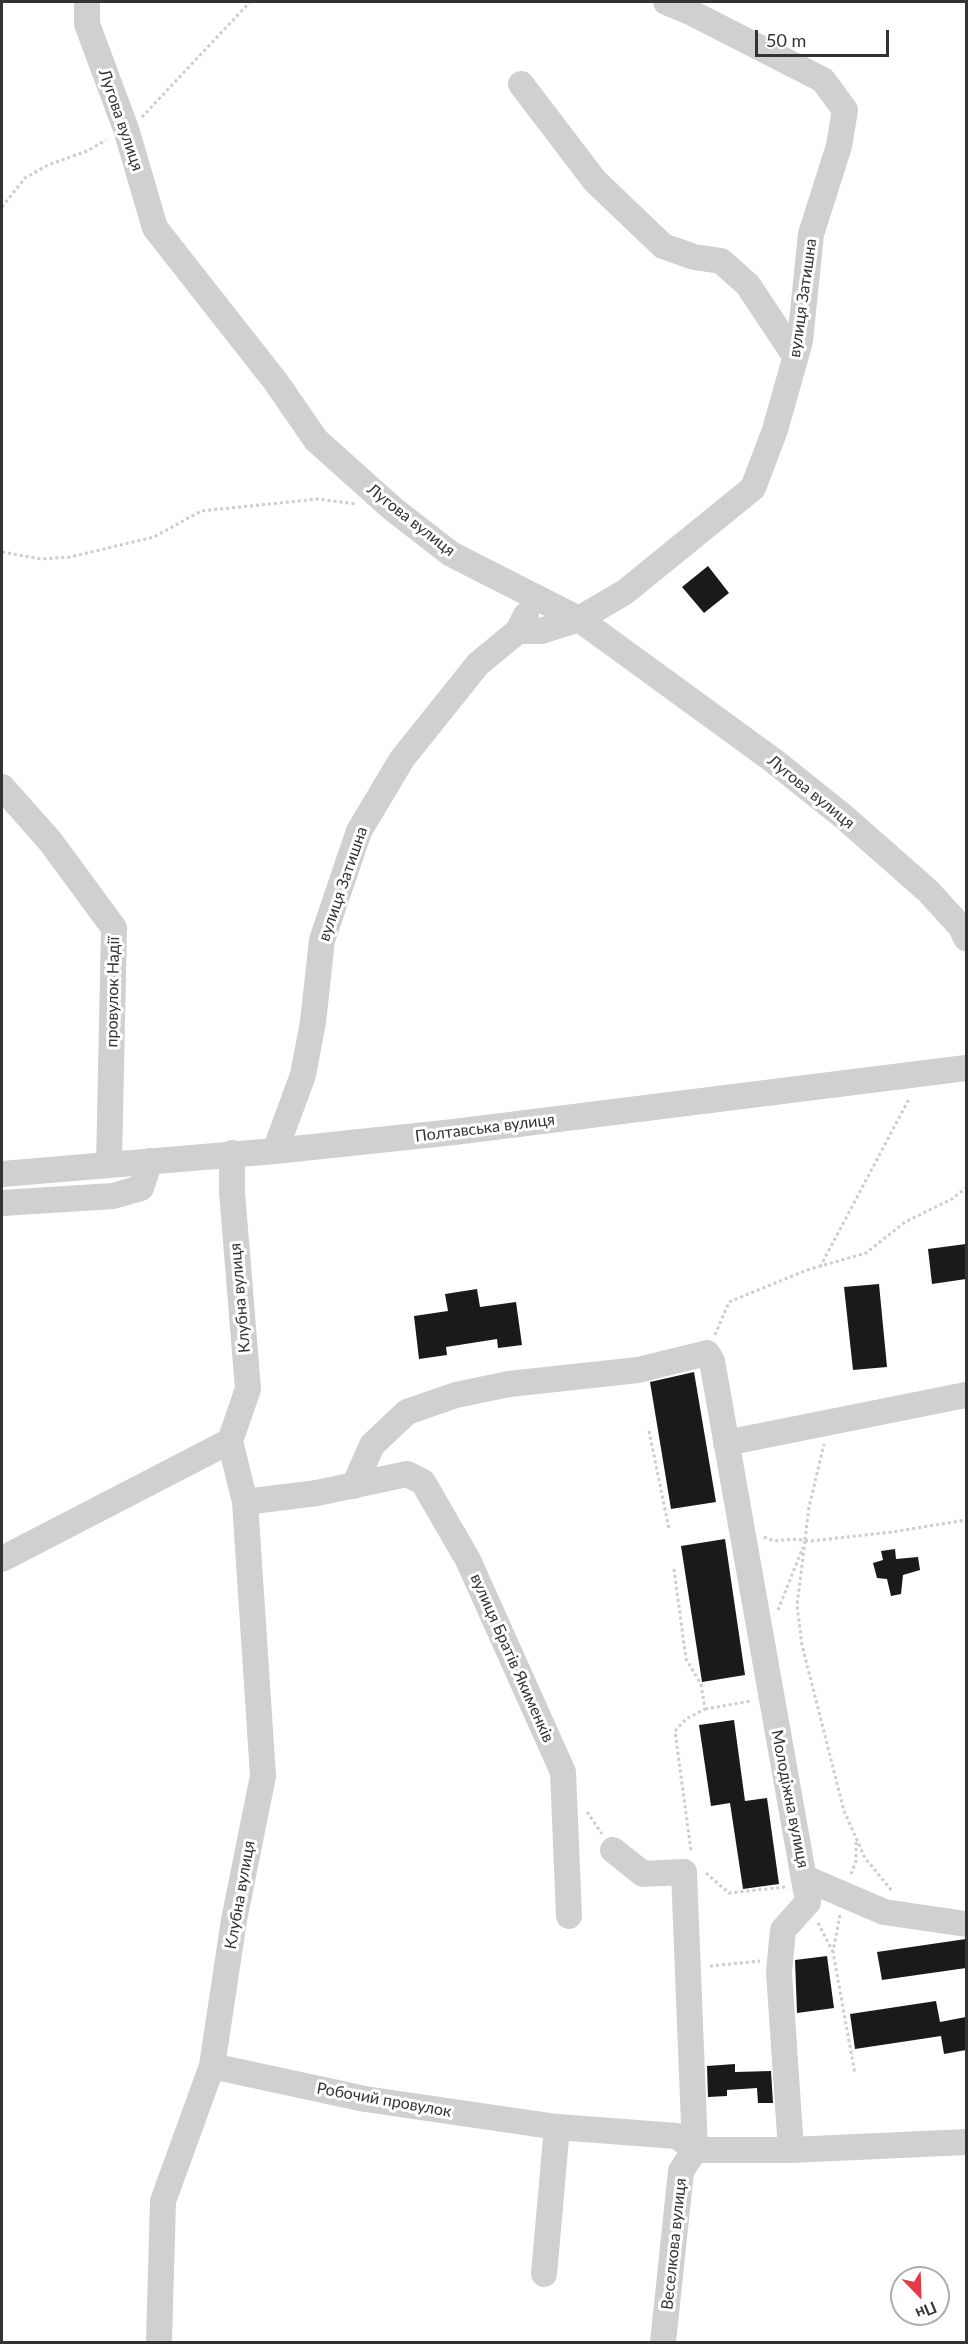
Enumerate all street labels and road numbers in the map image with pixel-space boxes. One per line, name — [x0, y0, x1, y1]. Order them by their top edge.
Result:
street label: Лугова вулиця — [95, 67, 147, 173]
street label: вулиця Затишна — [785, 237, 821, 359]
street label: Лугова вулиця — [363, 480, 459, 560]
street label: Лугова вулиця — [764, 751, 858, 833]
street label: вулиця Затишна — [314, 824, 372, 944]
street label: провулок Надії — [102, 936, 124, 1048]
street label: Полтавська вулиця — [414, 1110, 556, 1146]
street label: Клубна вулиця — [226, 1242, 254, 1354]
street label: вулиця Братів Якименків — [466, 1571, 558, 1745]
street label: Молодіжна вулиця — [767, 1728, 813, 1870]
street label: Клубна вулиця — [221, 1839, 259, 1951]
street label: Робочий провулок — [315, 2079, 453, 2121]
street label: Веселкова вулиця — [658, 2177, 690, 2311]

